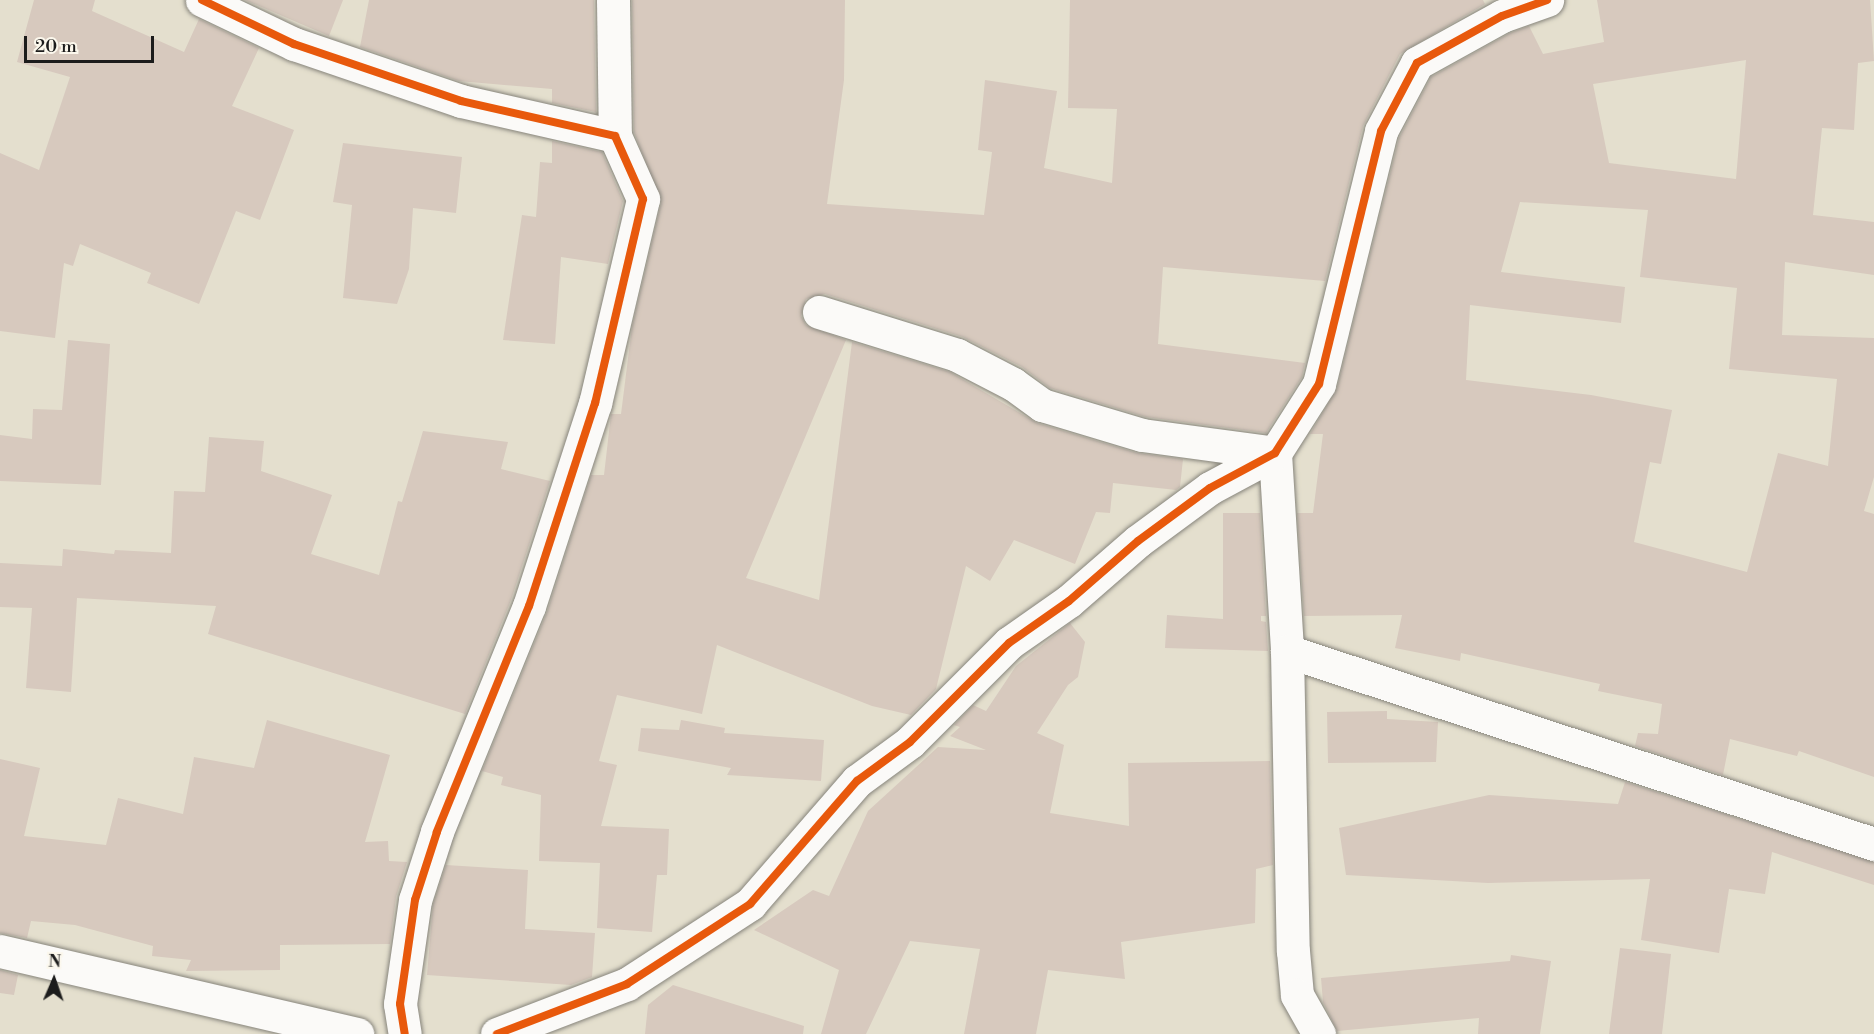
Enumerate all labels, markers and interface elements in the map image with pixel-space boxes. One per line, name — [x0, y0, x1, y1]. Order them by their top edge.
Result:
scale bar — [27, 24, 158, 62]
text: 20 m — [35, 35, 77, 58]
north arrow — [24, 950, 84, 1010]
text: N — [48, 952, 61, 972]

